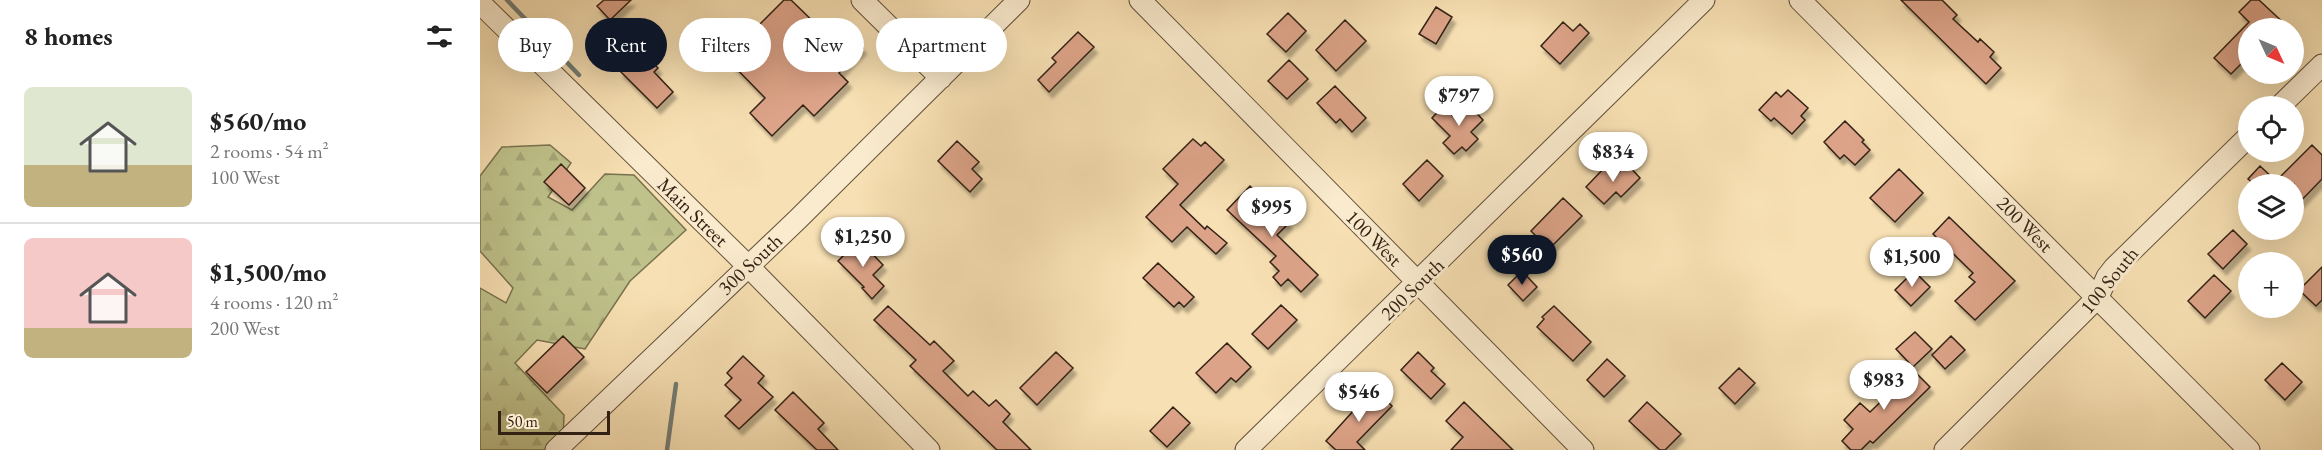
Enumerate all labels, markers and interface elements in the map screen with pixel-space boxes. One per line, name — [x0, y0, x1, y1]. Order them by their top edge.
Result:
chip: Buy — [498, 18, 573, 72]
chip: Rent — [585, 18, 667, 72]
chip: Filters — [679, 18, 771, 72]
chip: New — [783, 18, 864, 72]
chip: Apartment — [876, 18, 1007, 72]
north arrow — [2238, 18, 2304, 84]
map controls — [2238, 18, 2304, 318]
text: 8 homes — [24, 19, 113, 53]
icon: filters — [423, 20, 456, 53]
pin: $797 — [1423, 76, 1495, 127]
text: $797 — [1439, 82, 1479, 108]
button: locate — [2238, 96, 2304, 162]
text: $560/mo — [210, 104, 306, 138]
icon: home — [72, 111, 144, 183]
pin: $834 — [1577, 132, 1649, 183]
text: 2 rooms · 54 m² — [210, 138, 329, 164]
text: $834 — [1593, 138, 1633, 164]
text: 100 West — [210, 164, 280, 190]
street label: Main Street — [652, 172, 735, 253]
button: layers — [2238, 174, 2304, 240]
pin: $995 — [1236, 187, 1308, 238]
street label: 200 West — [1991, 190, 2059, 258]
text: $995 — [1252, 193, 1292, 219]
street label: 100 West — [1340, 204, 1408, 272]
pin: $1,250 — [814, 217, 912, 268]
text: $1,250 — [835, 223, 891, 249]
street label: 300 South — [712, 228, 788, 300]
pin: $560 — [1486, 235, 1558, 286]
pin: $1,500 — [1863, 237, 1961, 288]
text: $560 — [1502, 241, 1542, 267]
street label: 100 South — [2074, 241, 2144, 319]
text: $1,500 — [1884, 243, 1940, 269]
street label: 200 South — [1375, 252, 1449, 326]
button: + — [2238, 252, 2304, 318]
text: $1,500/mo — [210, 255, 326, 289]
icon: home — [72, 262, 144, 334]
text: 4 rooms · 120 m² — [210, 289, 338, 315]
text: 200 West — [210, 315, 280, 341]
pin: $983 — [1848, 360, 1920, 411]
text: $983 — [1864, 366, 1904, 392]
pin: $546 — [1323, 372, 1395, 423]
text: $546 — [1339, 378, 1379, 404]
scale bar — [498, 408, 610, 436]
text: 50 m — [507, 411, 538, 432]

